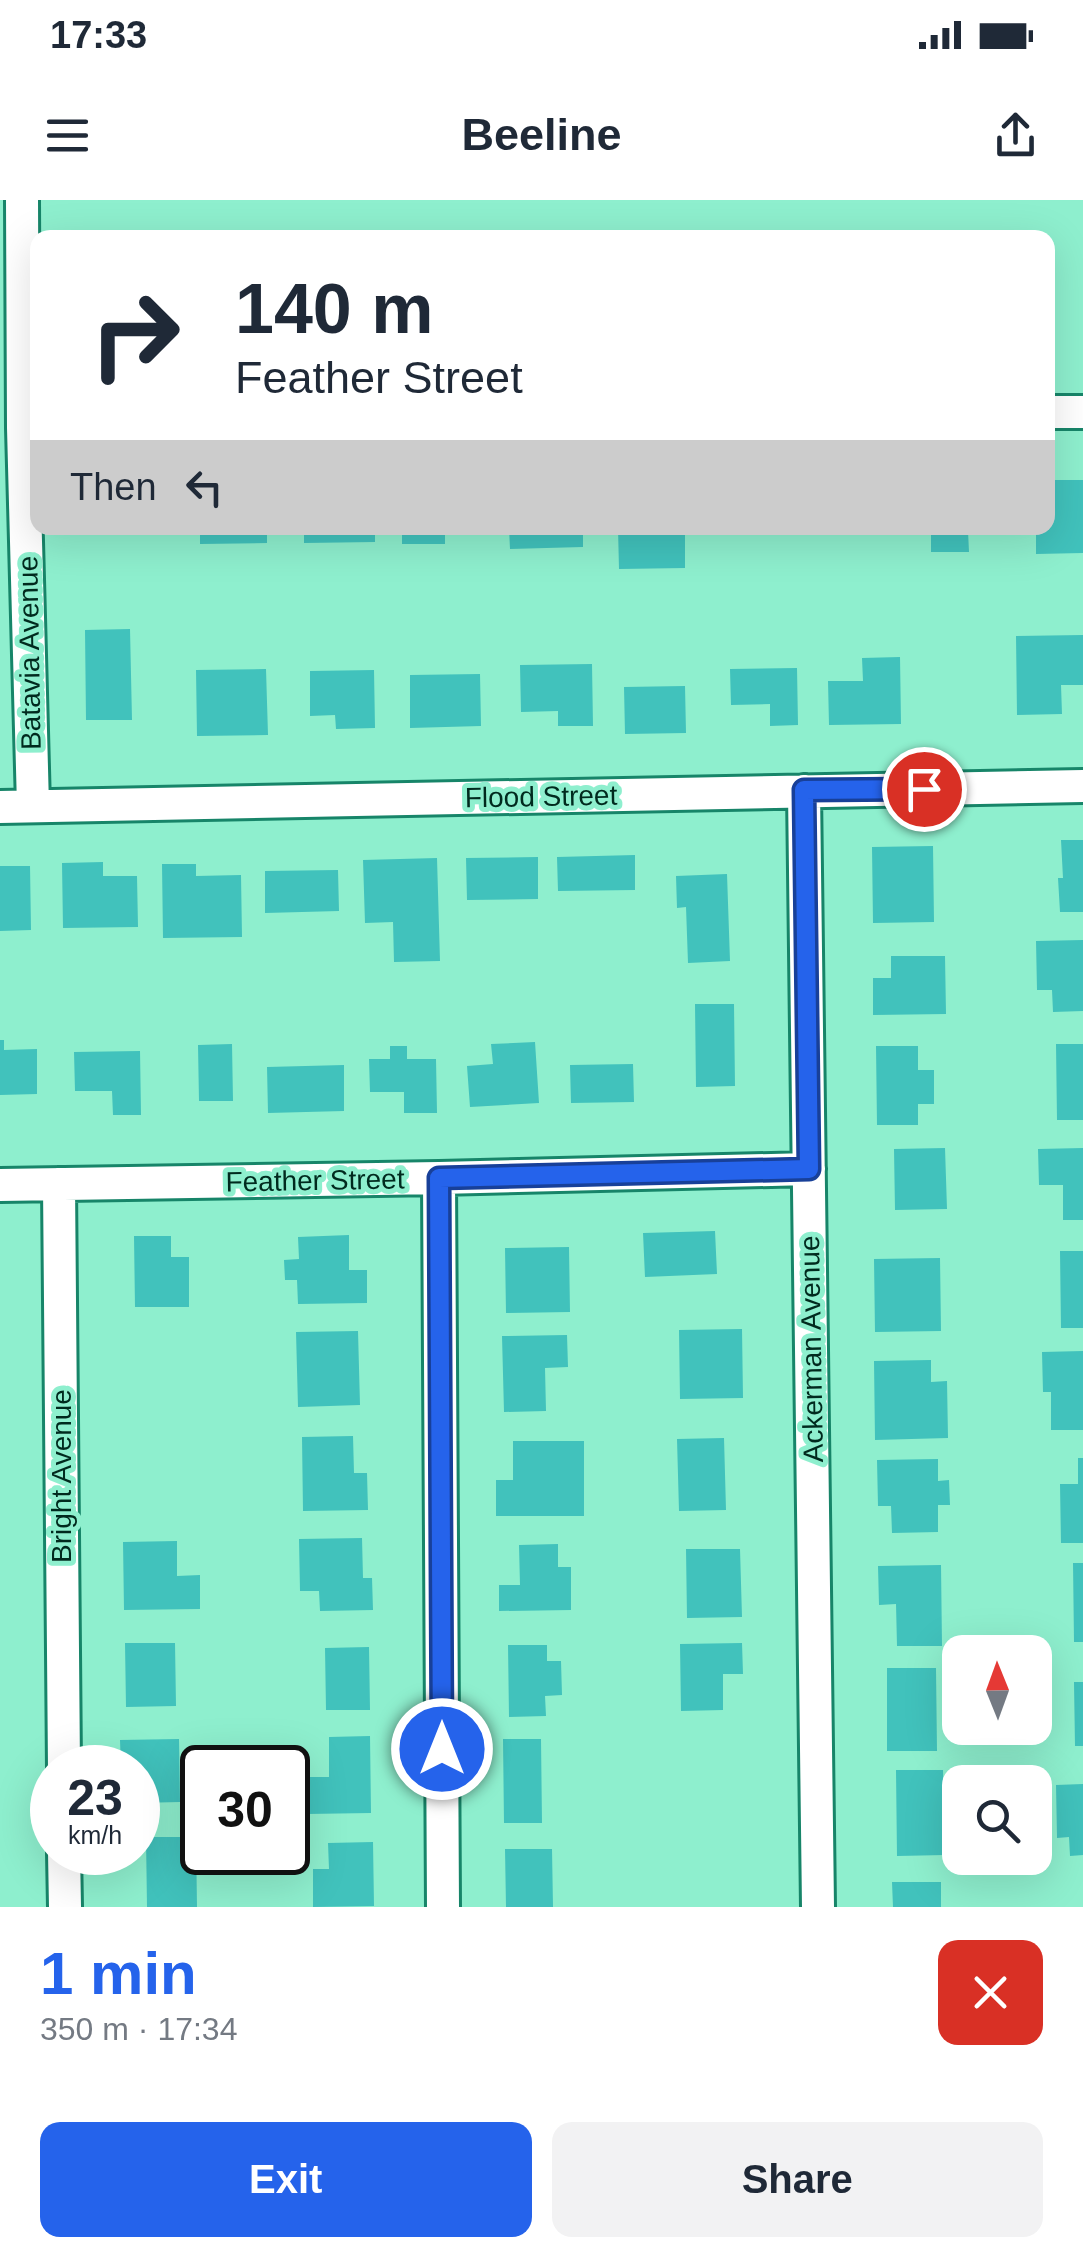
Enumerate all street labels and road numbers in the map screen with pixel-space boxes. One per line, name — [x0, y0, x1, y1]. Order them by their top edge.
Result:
street label: Batavia Avenue — [12, 556, 47, 750]
street label: Flood Street — [464, 780, 618, 813]
street label: Feather Street — [225, 1163, 405, 1198]
street label: Ackerman Avenue — [794, 1235, 829, 1463]
street label: Bright Avenue — [46, 1389, 77, 1563]

